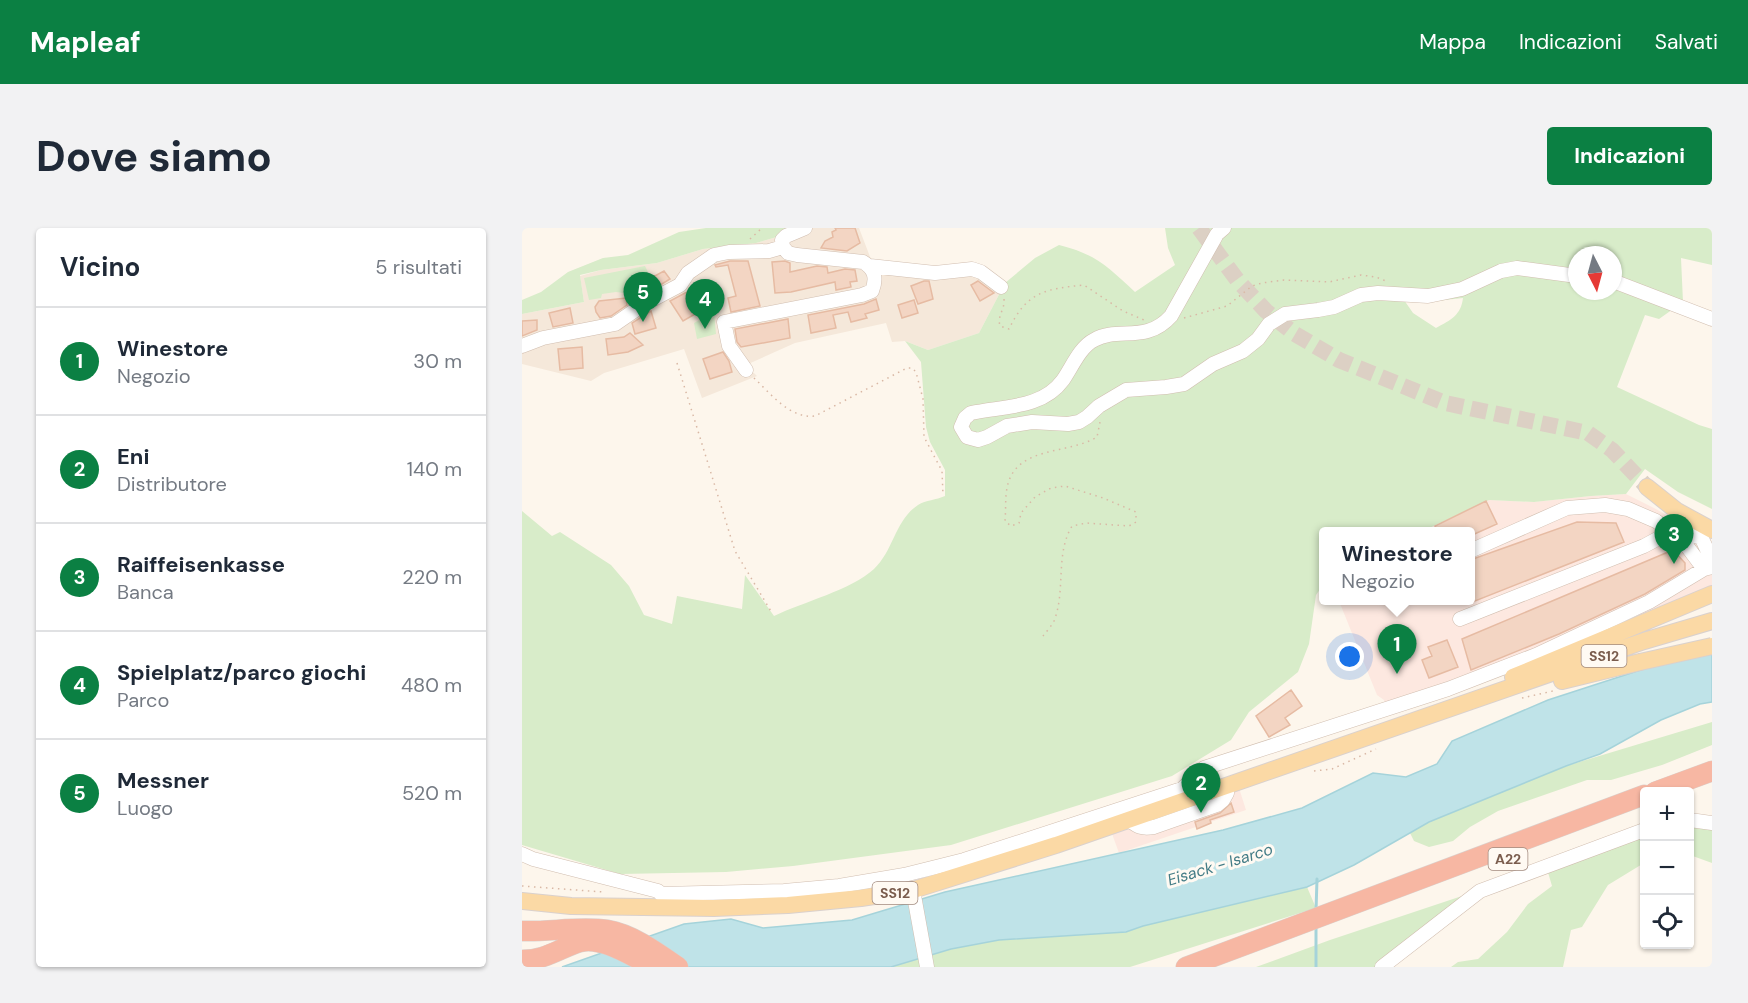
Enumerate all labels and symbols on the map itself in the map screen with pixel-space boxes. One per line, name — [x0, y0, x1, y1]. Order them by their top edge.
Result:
north arrow — [1568, 246, 1622, 300]
pin: 5 — [624, 272, 662, 322]
pin: 4 — [686, 279, 724, 329]
pin: 3 — [1654, 514, 1694, 564]
pin: 1 — [1378, 624, 1416, 674]
your location — [1335, 642, 1364, 671]
road number: SS12 — [1582, 645, 1626, 667]
pin: 2 — [1182, 764, 1220, 813]
water label: Eisack - Isarco — [1165, 838, 1275, 890]
road number: A22 — [1488, 848, 1528, 870]
road number: SS12 — [872, 882, 917, 904]

